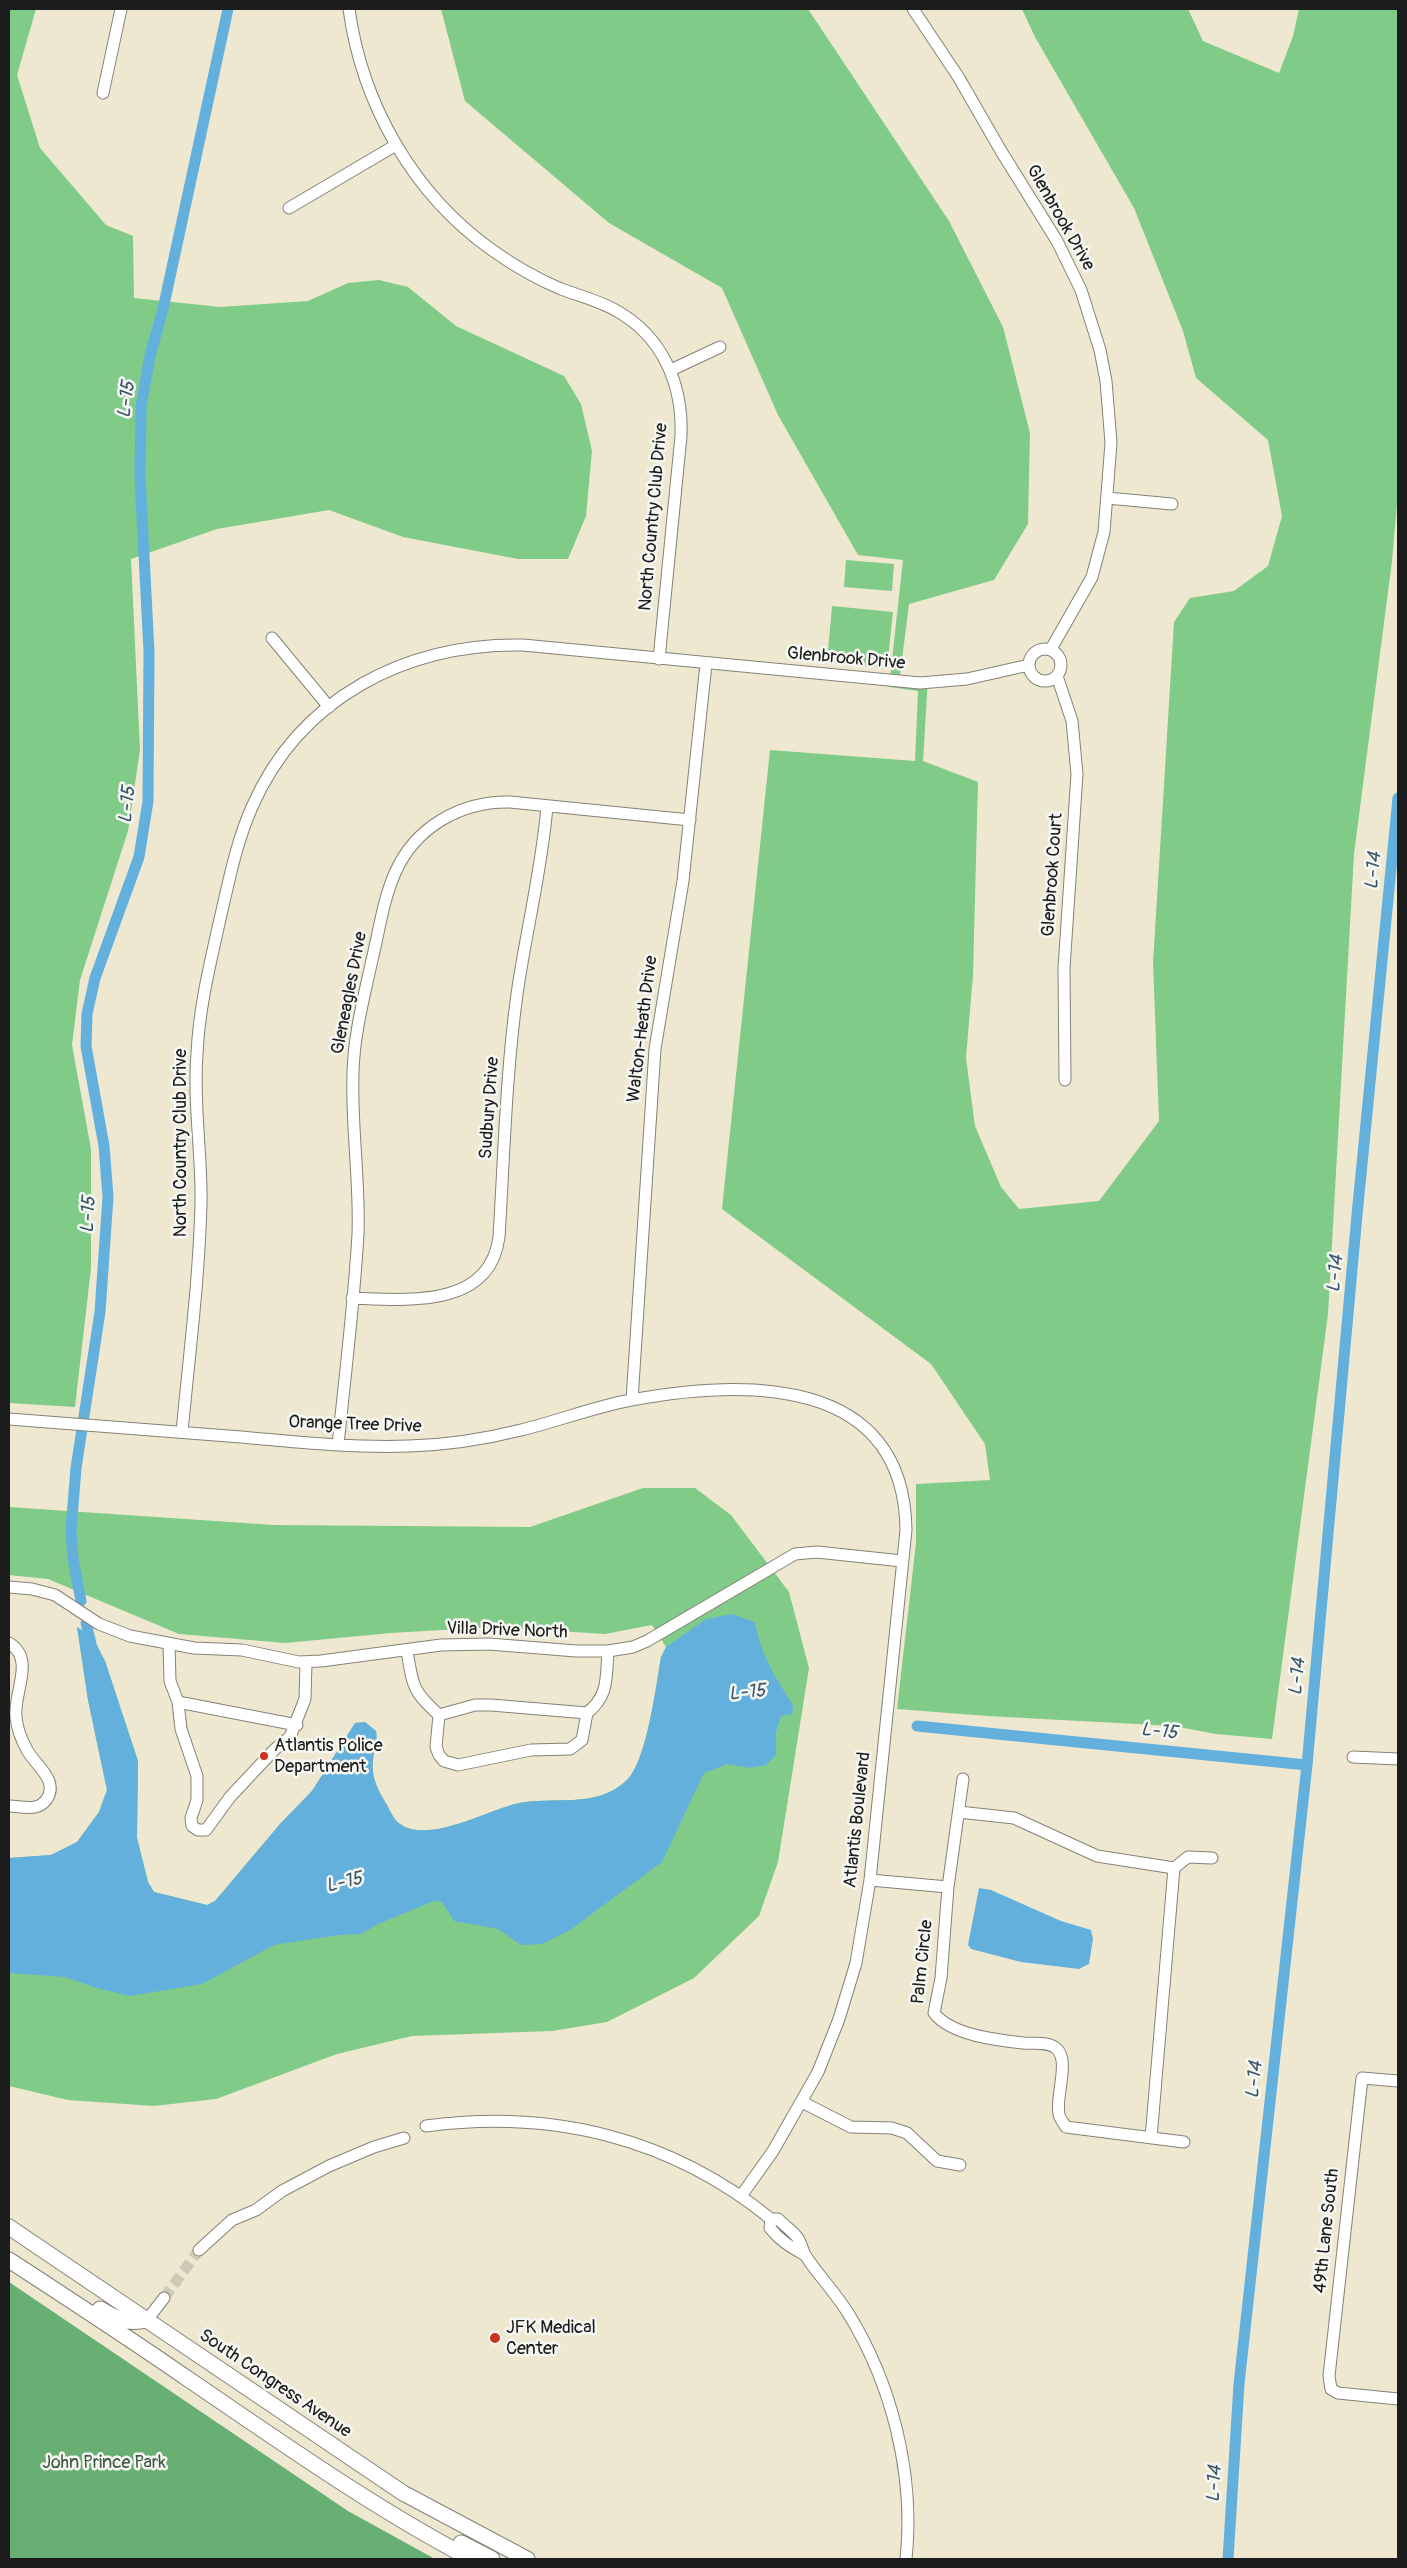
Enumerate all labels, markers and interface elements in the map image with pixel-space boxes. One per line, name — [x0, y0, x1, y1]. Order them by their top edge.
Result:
street label: Glenbrook Drive — [1021, 161, 1099, 275]
water label: L-15 — [113, 380, 141, 420]
street label: North Country Club Drive — [635, 422, 673, 612]
street label: Glenbrook Drive — [786, 643, 906, 675]
water label: L-15 — [115, 786, 141, 824]
street label: Glenbrook Court — [1038, 812, 1068, 938]
water label: L-14 — [1361, 851, 1387, 891]
street label: Gleneagles Drive — [328, 930, 372, 1056]
street label: Walton-Heath Drive — [623, 954, 663, 1104]
street label: North Country Club Drive — [170, 1049, 192, 1237]
street label: Sudbury Drive — [476, 1056, 504, 1160]
water label: L-15 — [77, 1196, 101, 1234]
water label: L-14 — [1323, 1254, 1349, 1294]
street label: Orange Tree Drive — [288, 1412, 422, 1438]
street label: Villa Drive North — [446, 1618, 568, 1644]
water label: L-14 — [1285, 1657, 1311, 1697]
water label: L-15 — [728, 1680, 766, 1706]
water label: L-15 — [1140, 1719, 1178, 1745]
place label: Atlantis Police Department — [274, 1735, 383, 1778]
marker: Atlantis Police Department — [258, 1750, 270, 1762]
street label: Atlantis Boulevard — [840, 1751, 876, 1889]
water label: L-15 — [324, 1868, 364, 1898]
street label: Palm Circle — [908, 1919, 938, 2005]
water label: L-14 — [1242, 2060, 1268, 2100]
street label: 49th Lane South — [1310, 2168, 1344, 2294]
place label: JFK Medical Center — [506, 2317, 596, 2360]
street label: South Congress Avenue — [195, 2325, 355, 2443]
marker: JFK Medical Center — [488, 2331, 502, 2345]
park label: John Prince Park — [42, 2452, 166, 2474]
water label: L-14 — [1203, 2465, 1227, 2503]

